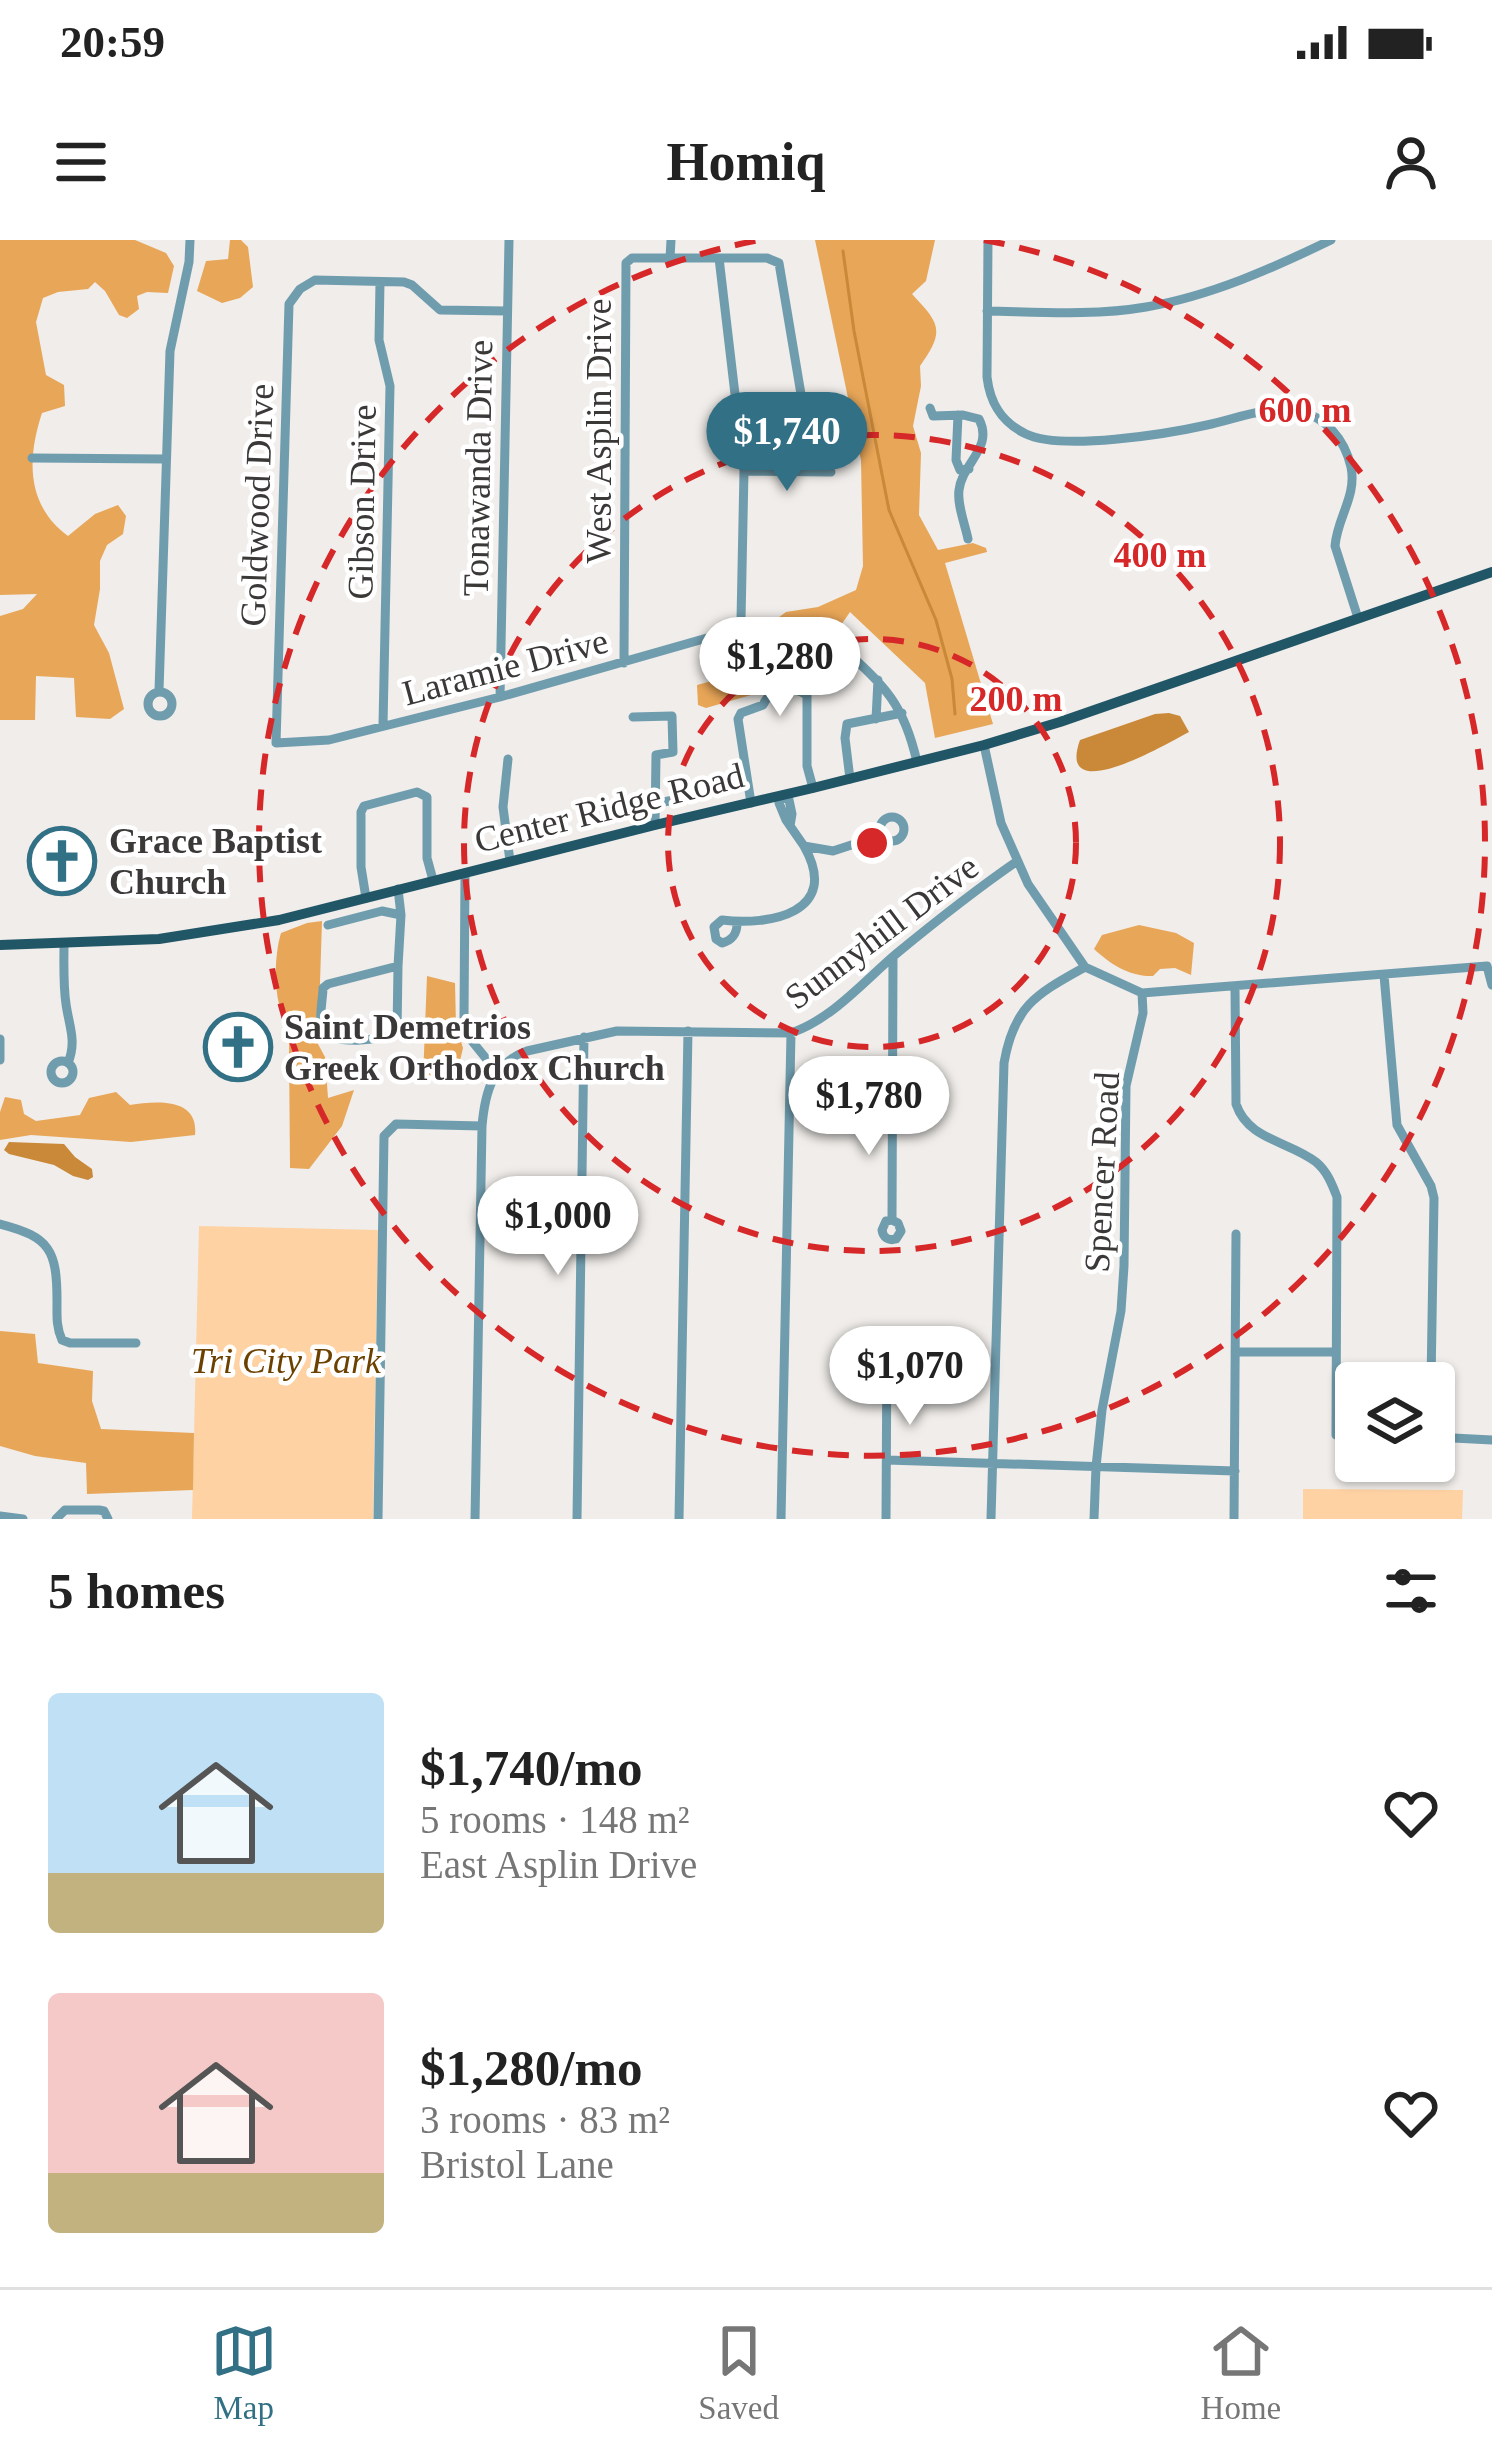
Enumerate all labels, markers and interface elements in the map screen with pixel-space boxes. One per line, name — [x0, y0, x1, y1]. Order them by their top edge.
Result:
text: 20:59 — [60, 17, 165, 67]
icon: menu — [48, 129, 114, 195]
icon: person — [1378, 129, 1444, 195]
text: Homiq — [666, 132, 826, 192]
street label: West Asplin Drive — [579, 298, 619, 564]
street label: Tonawanda Drive — [456, 339, 500, 597]
street label: Goldwood Drive — [233, 383, 281, 627]
text: 600 m — [1259, 390, 1352, 430]
pin: $1,740 — [689, 392, 885, 494]
street label: Gibson Drive — [340, 404, 384, 600]
text: $1,740 — [733, 409, 841, 452]
text: 400 m — [1114, 535, 1207, 575]
pin: $1,280 — [682, 617, 878, 719]
street label: Laramie Drive — [398, 620, 612, 714]
text: $1,280 — [726, 634, 834, 677]
text: 200 m — [970, 679, 1063, 719]
street label: Center Ridge Road — [471, 755, 748, 861]
place label: Grace Baptist Church — [109, 821, 322, 902]
centre of rings — [851, 822, 893, 864]
church icon: Grace Baptist Church — [27, 826, 97, 896]
street label: Sunnyhill Drive — [777, 846, 986, 1017]
place label: Saint Demetrios Greek Orthodox Church — [284, 1007, 665, 1088]
church icon: Saint Demetrios Greek Orthodox Church — [203, 1012, 273, 1082]
pin: $1,780 — [771, 1056, 967, 1158]
street label: Spencer Road — [1077, 1071, 1127, 1273]
text: $1,780 — [815, 1073, 923, 1116]
pin: $1,000 — [460, 1176, 656, 1278]
text: $1,000 — [504, 1193, 612, 1236]
pin: $1,070 — [812, 1326, 1008, 1428]
park label: Tri City Park — [191, 1341, 382, 1381]
text: $1,070 — [856, 1343, 964, 1386]
map controls — [1335, 1362, 1455, 1482]
button: layers — [1335, 1362, 1455, 1482]
icon: filters — [1378, 1558, 1444, 1624]
text: 5 homes — [48, 1563, 225, 1619]
text: $1,740/mo — [420, 1740, 642, 1796]
icon: home — [144, 1741, 288, 1885]
icon: heart — [1378, 1780, 1444, 1846]
text: 5 rooms · 148 m² — [420, 1798, 690, 1841]
text: East Asplin Drive — [420, 1843, 697, 1886]
text: $1,280/mo — [420, 2040, 642, 2096]
icon: home — [144, 2041, 288, 2185]
icon: heart — [1378, 2080, 1444, 2146]
text: 3 rooms · 83 m² — [420, 2098, 670, 2141]
text: Bristol Lane — [420, 2143, 614, 2186]
tab: Map — [211, 2318, 277, 2427]
tab: Saved — [698, 2318, 779, 2427]
tab: Home — [1201, 2318, 1281, 2427]

